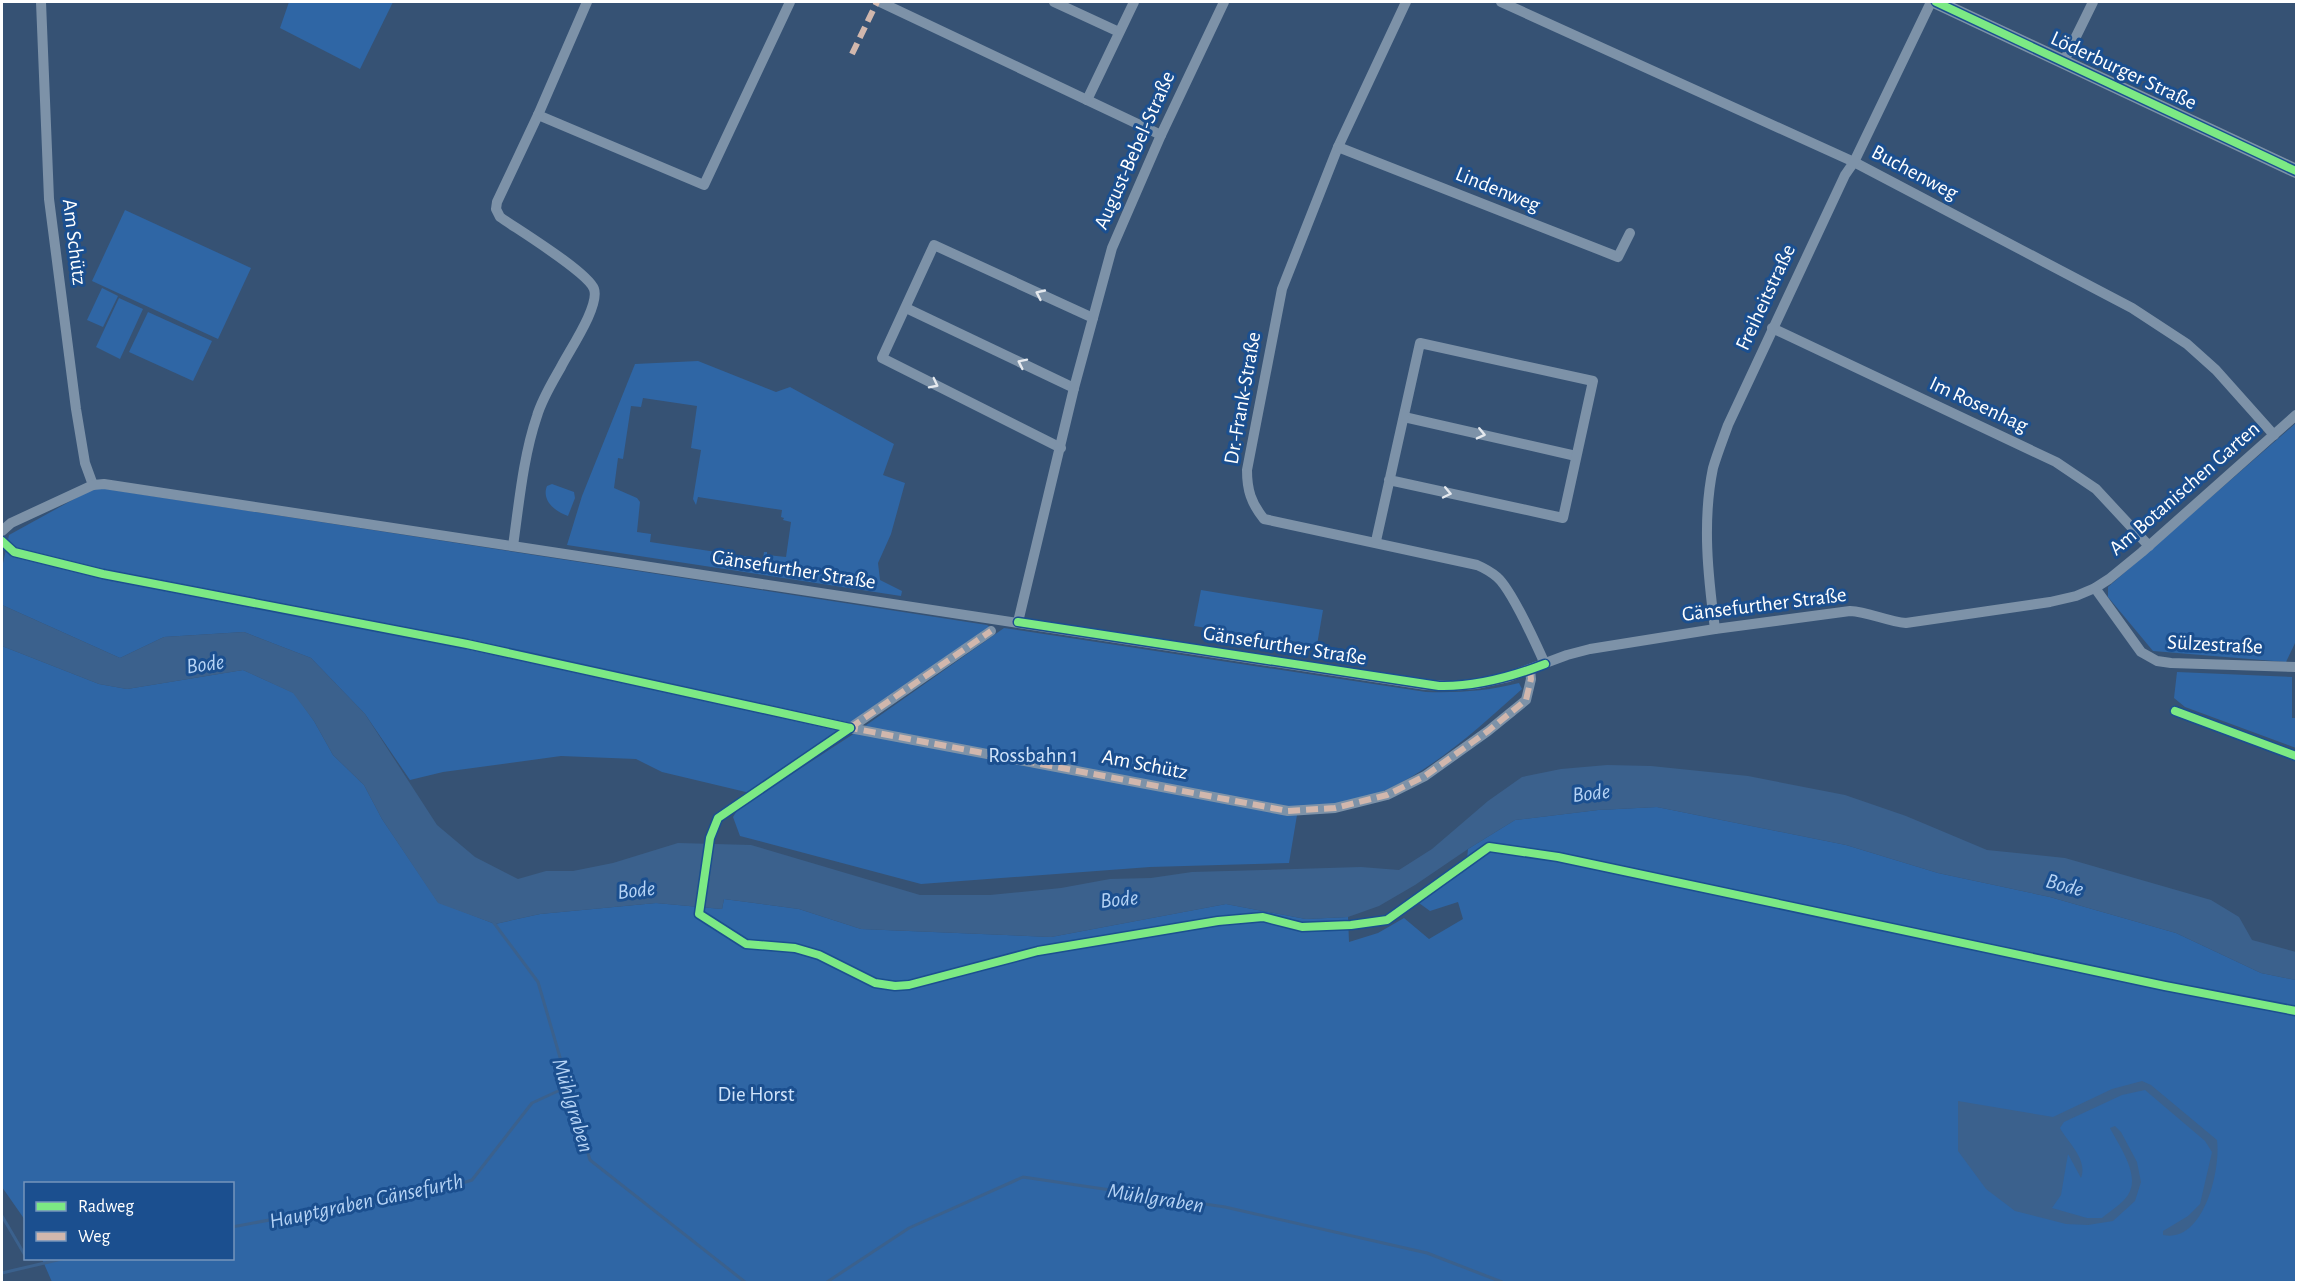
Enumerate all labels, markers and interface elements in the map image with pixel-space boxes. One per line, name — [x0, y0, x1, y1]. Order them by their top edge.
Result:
street label: Löderburger Straße — [2047, 27, 2200, 113]
street label: August-Bebel-Straße — [1090, 68, 1179, 232]
street label: Buchenweg — [1868, 141, 1962, 204]
street label: Lindenweg — [1453, 163, 1544, 216]
street label: Am Schütz — [59, 198, 90, 286]
street label: Freiheitstraße — [1732, 241, 1799, 353]
one-way arrow — [1035, 289, 1046, 301]
street label: Dr.-Frank-Straße — [1221, 330, 1264, 466]
one-way arrow — [1017, 358, 1028, 370]
street label: Im Rosenhag — [1926, 373, 2032, 437]
one-way arrow — [928, 377, 939, 389]
street label: Am Botanischen Garten — [2105, 417, 2264, 559]
one-way arrow — [1476, 427, 1486, 440]
one-way arrow — [1441, 485, 1451, 498]
street label: Gänsefurther Straße — [711, 546, 877, 593]
street label: Gänsefurther Straße — [1681, 584, 1848, 625]
street label: Gänsefurther Straße — [1202, 622, 1368, 669]
street label: Sülzestraße — [2167, 632, 2263, 657]
water label: Bode — [185, 650, 226, 678]
park label: Rossbahn 1 — [988, 745, 1078, 766]
street label: Am Schütz — [1100, 746, 1189, 783]
water label: Bode — [1571, 780, 1611, 806]
water label: Bode — [2043, 869, 2086, 901]
water label: Bode — [616, 877, 656, 903]
water label: Bode — [1099, 886, 1139, 912]
water label: Mühlgraben — [548, 1056, 598, 1155]
park label: Die Horst — [717, 1084, 795, 1105]
water label: Hauptgraben Gänsefurth — [267, 1170, 465, 1233]
water label: Mühlgraben — [1106, 1180, 1205, 1216]
legend — [24, 1182, 234, 1260]
text: Radweg — [78, 1198, 134, 1216]
text: Weg — [78, 1228, 110, 1246]

